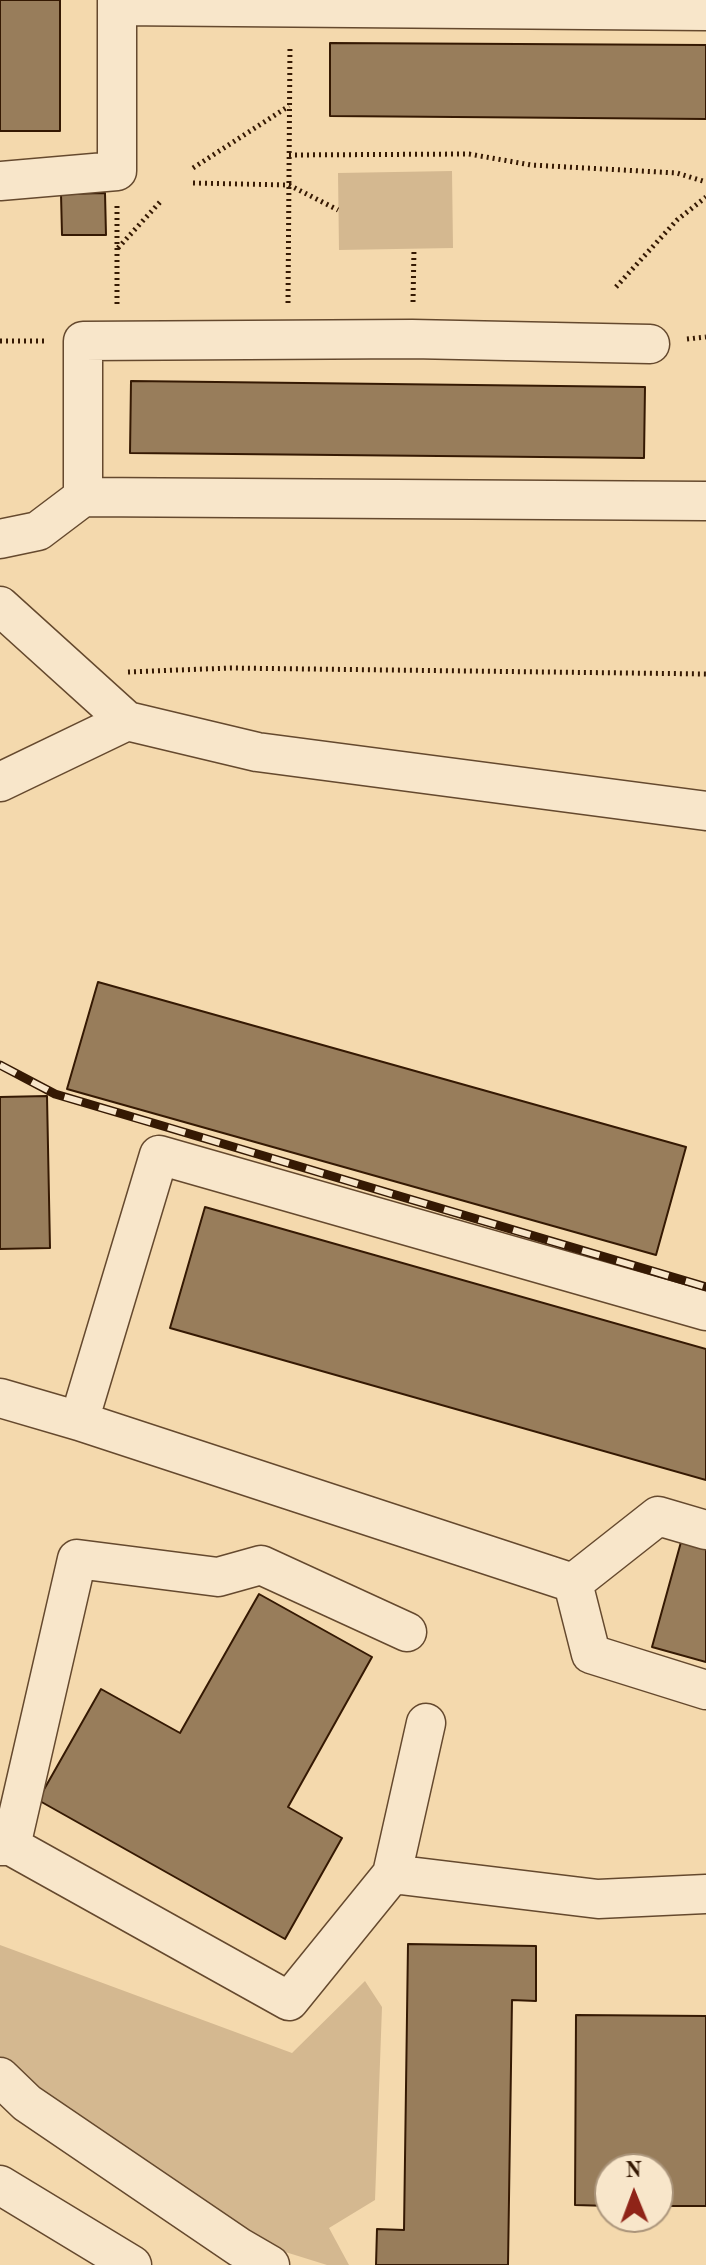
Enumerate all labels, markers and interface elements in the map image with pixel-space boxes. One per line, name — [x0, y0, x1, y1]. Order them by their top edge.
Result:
north arrow — [594, 2153, 674, 2233]
text: N — [625, 2160, 642, 2182]

